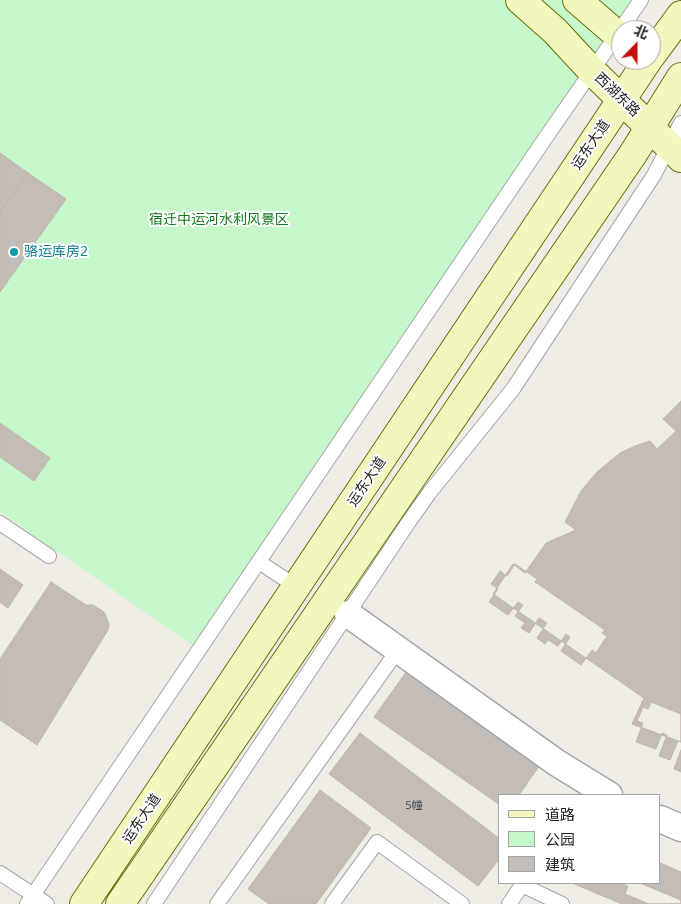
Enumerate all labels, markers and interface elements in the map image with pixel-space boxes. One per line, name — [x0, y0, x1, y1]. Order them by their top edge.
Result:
north arrow — [611, 20, 661, 70]
text: 北 — [631, 20, 651, 43]
street label: 西湖东路 — [591, 70, 643, 120]
street label: 运东大道 — [568, 117, 614, 173]
park label: 宿迁中运河水利风景区 — [149, 212, 289, 228]
place label: 骆运库房2 — [24, 244, 88, 260]
marker: 骆运库房2 — [8, 246, 20, 258]
street label: 运东大道 — [344, 454, 390, 510]
street label: 运东大道 — [119, 791, 165, 847]
legend — [498, 794, 661, 884]
house number: 5幢 — [405, 799, 423, 813]
text: 道路 — [545, 804, 575, 824]
text: 公园 — [545, 829, 575, 849]
text: 建筑 — [545, 854, 575, 874]

